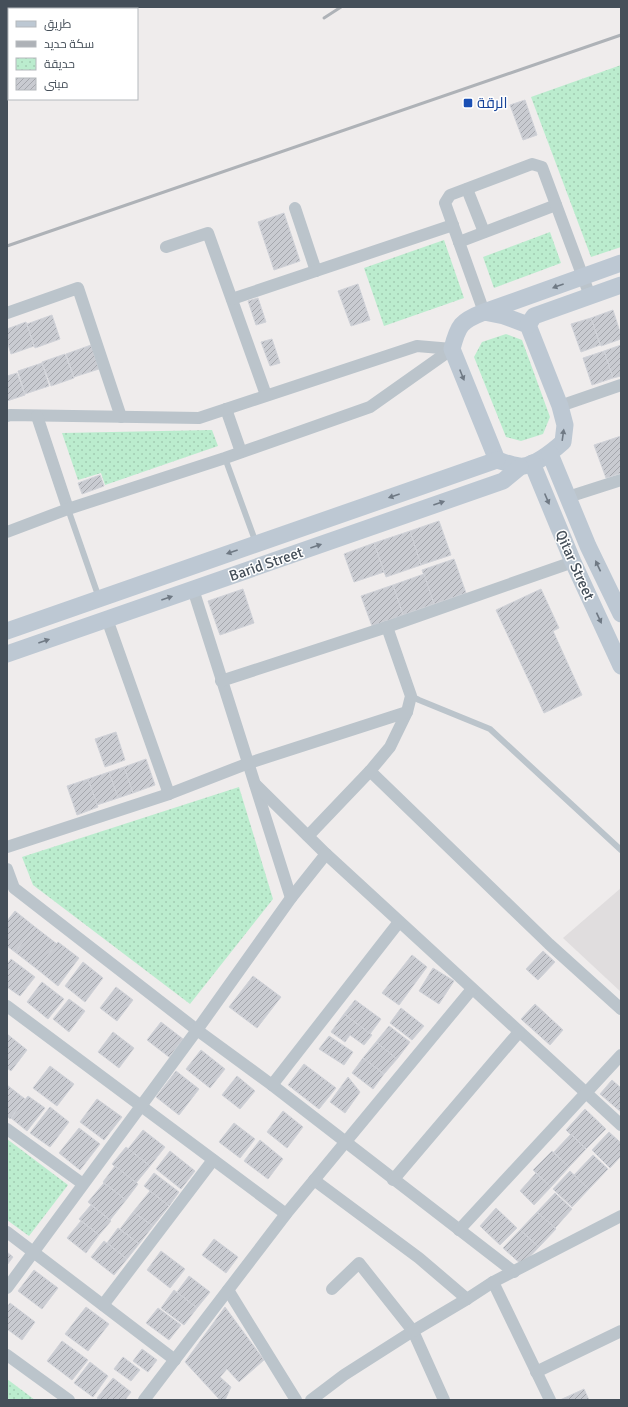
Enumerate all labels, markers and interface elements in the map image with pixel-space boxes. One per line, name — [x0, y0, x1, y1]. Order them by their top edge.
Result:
legend — [8, 8, 138, 100]
text: طريق — [44, 17, 72, 32]
text: سكة حديد — [44, 37, 94, 52]
text: حديقة — [44, 57, 75, 72]
text: مبنى — [44, 77, 69, 92]
place label: الرقة — [477, 94, 507, 112]
marker: الرقة — [462, 97, 474, 109]
one-way arrow — [551, 283, 563, 289]
one-way arrow — [460, 369, 466, 381]
one-way arrow — [560, 429, 566, 442]
one-way arrow — [388, 493, 400, 499]
one-way arrow — [544, 494, 550, 506]
one-way arrow — [433, 500, 445, 506]
street label: Qitar Street — [552, 527, 598, 603]
street label: Barid Street — [227, 543, 305, 585]
one-way arrow — [310, 543, 322, 549]
one-way arrow — [225, 550, 237, 556]
one-way arrow — [595, 560, 601, 572]
one-way arrow — [161, 595, 173, 601]
one-way arrow — [596, 612, 602, 624]
one-way arrow — [38, 637, 50, 643]

